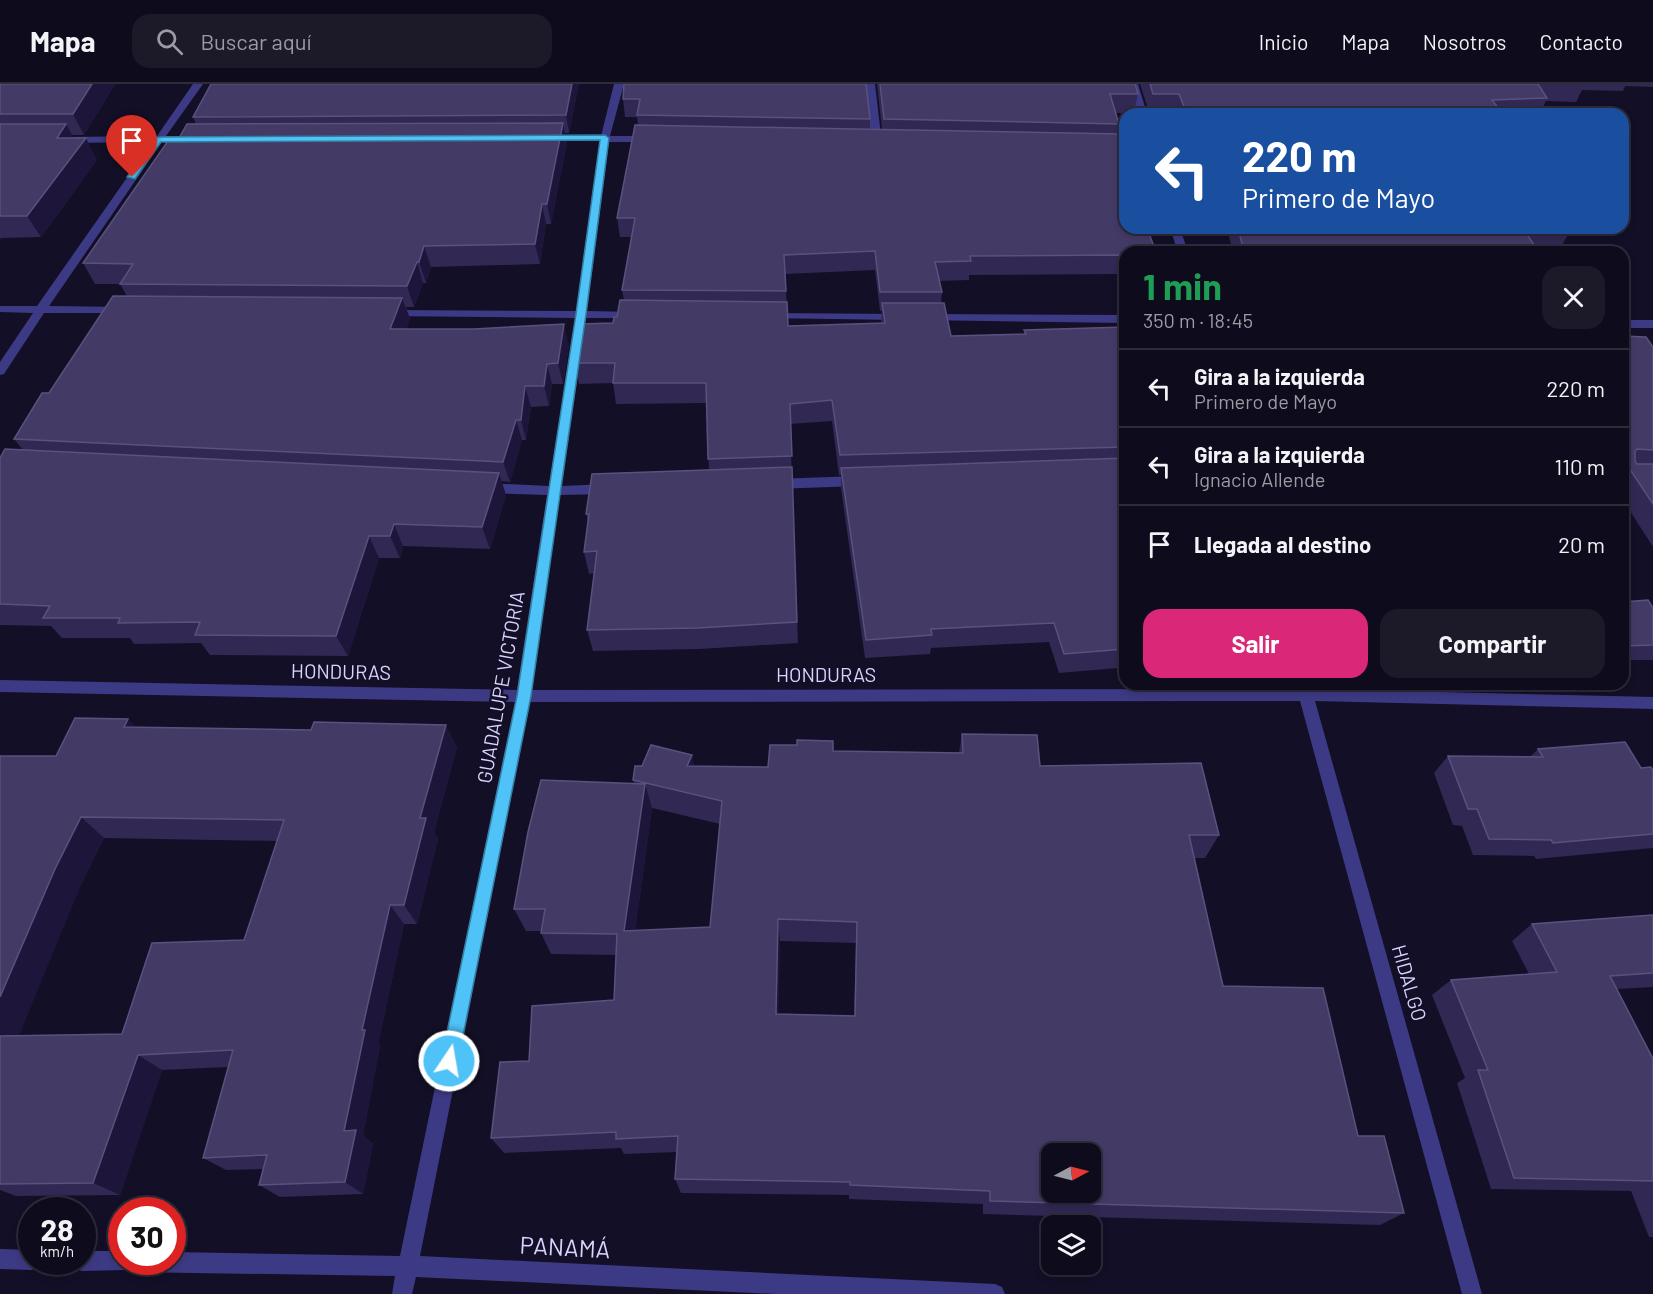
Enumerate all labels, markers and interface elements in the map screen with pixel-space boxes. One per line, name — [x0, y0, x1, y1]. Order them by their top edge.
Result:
search box — [132, 14, 552, 68]
text: Mapa — [30, 24, 96, 58]
icon: search — [153, 25, 186, 58]
text: Buscar aquí — [201, 28, 311, 54]
text: Inicio — [1259, 29, 1309, 54]
text: Mapa — [1342, 29, 1390, 54]
text: Nosotros — [1423, 29, 1506, 54]
text: Contacto — [1539, 29, 1623, 54]
pin — [106, 115, 157, 177]
icon: arrive — [115, 124, 148, 157]
text: 220 m — [1242, 130, 1356, 180]
icon: left — [1143, 132, 1221, 210]
text: Primero de Mayo — [1242, 181, 1435, 213]
text: 1 min — [1143, 264, 1222, 307]
button: close — [1542, 266, 1605, 329]
text: 350 m · 18:45 — [1143, 308, 1253, 332]
text: Gira a la izquierda — [1194, 363, 1365, 389]
icon: left — [1143, 372, 1176, 405]
text: 220 m — [1546, 375, 1605, 401]
text: Primero de Mayo — [1194, 389, 1337, 413]
text: Gira a la izquierda — [1194, 441, 1365, 467]
icon: left — [1143, 450, 1176, 483]
text: 110 m — [1555, 453, 1605, 479]
text: Ignacio Allende — [1194, 467, 1326, 491]
icon: arrive — [1143, 528, 1176, 561]
text: Llegada al destino — [1194, 531, 1371, 557]
text: 20 m — [1558, 531, 1605, 557]
street label: GUADALUPE VICTORIA — [471, 589, 529, 785]
button: Salir — [1143, 609, 1368, 678]
button: Compartir — [1380, 609, 1605, 678]
street label: HONDURAS — [291, 658, 391, 684]
street label: HONDURAS — [776, 662, 876, 686]
street label: HIDALGO — [1388, 942, 1432, 1024]
position arrow — [417, 1029, 481, 1093]
north arrow — [1041, 1143, 1101, 1203]
map controls — [1041, 1143, 1101, 1275]
speed limit sign: 30 — [108, 1197, 186, 1275]
text: 28 — [40, 1211, 74, 1247]
button: layers — [1041, 1215, 1101, 1275]
street label: PANAMÁ — [519, 1230, 611, 1263]
text: km/h — [40, 1242, 74, 1260]

